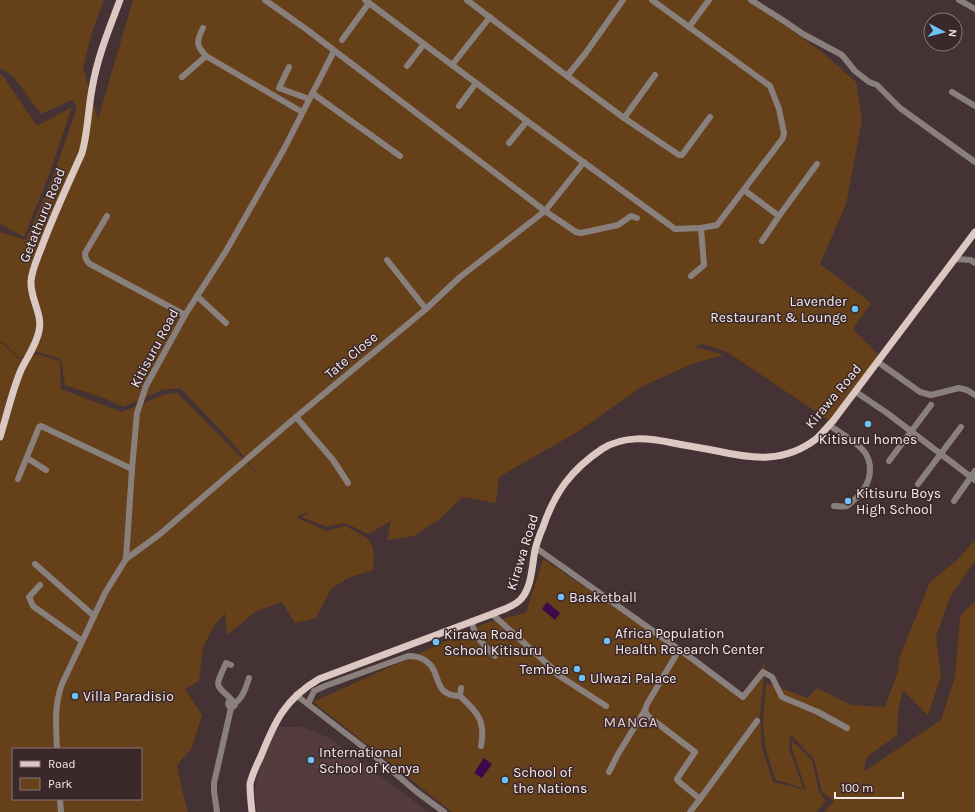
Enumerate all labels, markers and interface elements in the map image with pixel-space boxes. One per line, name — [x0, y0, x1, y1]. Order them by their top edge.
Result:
north arrow — [923, 12, 963, 52]
text: N — [945, 28, 959, 38]
street label: Getathuru Road — [16, 165, 69, 265]
place label: Lavender Restaurant & Lounge — [710, 293, 848, 326]
marker: Lavender Restaurant & Lounge — [850, 304, 860, 314]
street label: Kitisuru Road — [127, 306, 182, 391]
street label: Tate Close — [321, 328, 381, 382]
street label: Kirawa Road — [802, 361, 865, 432]
marker: Kitisuru homes — [863, 419, 873, 429]
place label: Kitisuru homes — [819, 431, 917, 448]
place label: Kitisuru Boys High School — [856, 485, 941, 518]
marker: Kitisuru Boys High School — [843, 496, 853, 506]
street label: Kirawa Road — [503, 512, 542, 592]
place label: Basketball — [569, 589, 637, 606]
marker: Basketball — [556, 592, 566, 602]
place label: Africa Population Health Research Center — [615, 625, 765, 658]
place label: Kirawa Road School Kitisuru — [444, 626, 542, 659]
marker: Africa Population Health Research Center — [602, 636, 612, 646]
marker: Kirawa Road School Kitisuru — [431, 637, 441, 647]
place label: Tembea — [520, 661, 569, 678]
marker: Tembea — [572, 664, 582, 674]
place label: Ulwazi Palace — [590, 670, 677, 687]
marker: Ulwazi Palace — [577, 673, 587, 683]
place label: Villa Paradisio — [83, 688, 174, 705]
marker: Villa Paradisio — [70, 691, 80, 701]
district label: MANGA — [604, 713, 658, 731]
place label: International School of Kenya — [319, 744, 420, 777]
legend — [12, 748, 142, 800]
marker: International School of Kenya — [306, 755, 316, 765]
text: Road — [48, 757, 76, 771]
place label: School of the Nations — [513, 764, 587, 797]
scale bar — [835, 774, 903, 800]
marker: School of the Nations — [500, 775, 510, 785]
text: Park — [48, 777, 73, 791]
text: 100 m — [841, 781, 873, 795]

